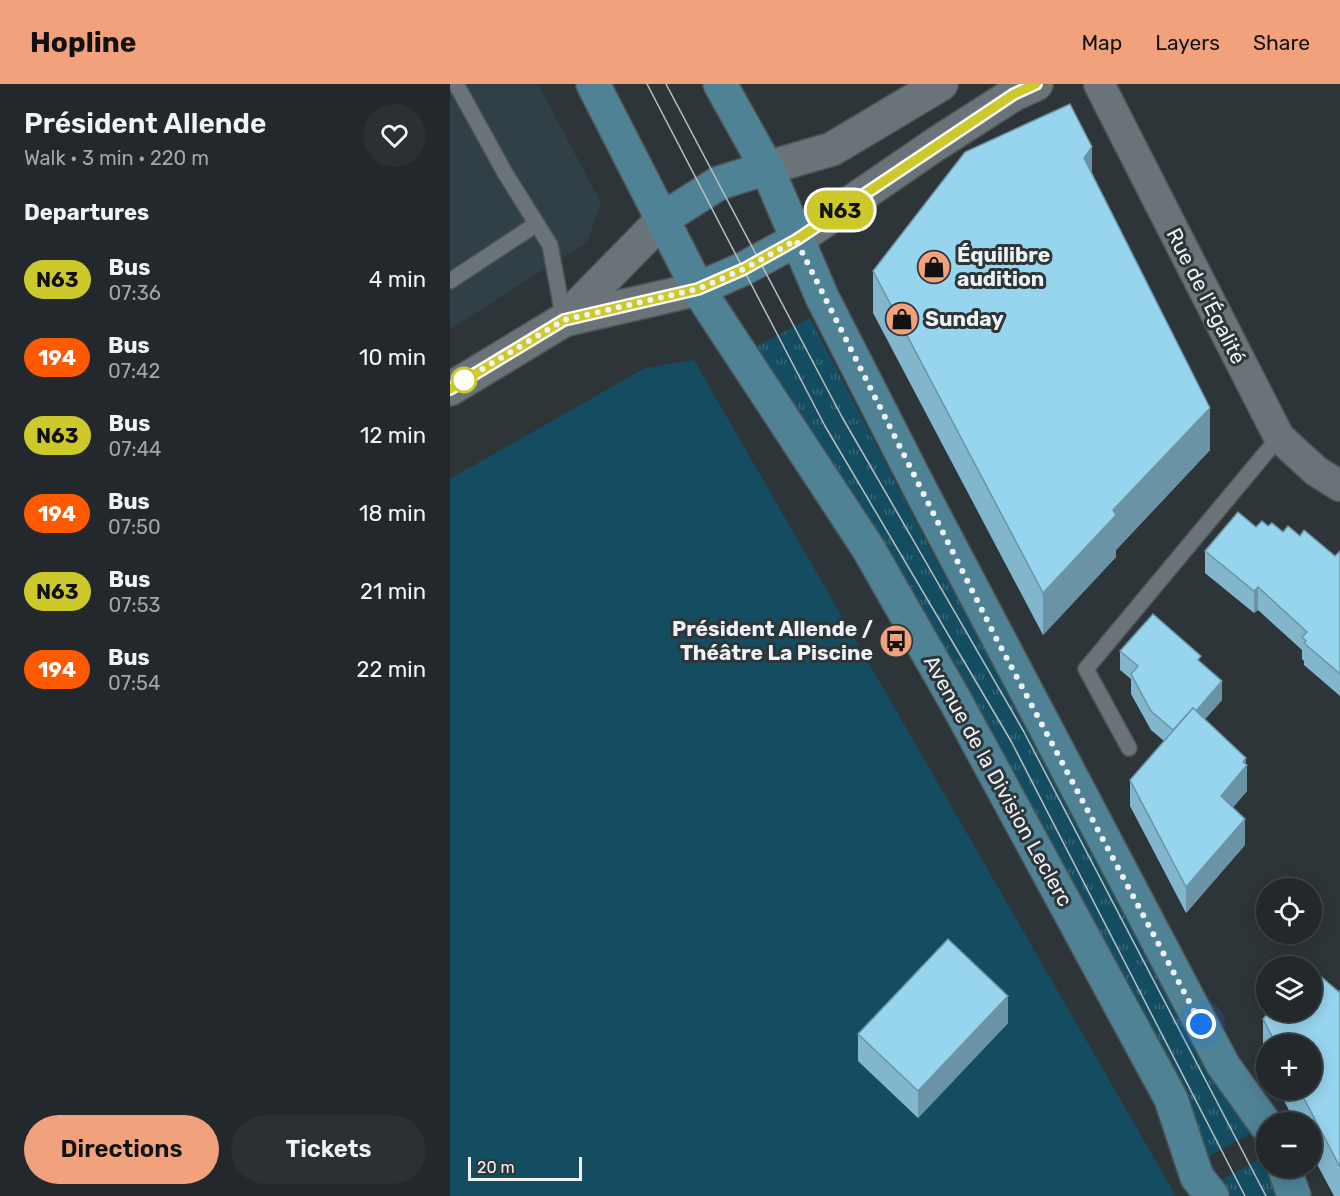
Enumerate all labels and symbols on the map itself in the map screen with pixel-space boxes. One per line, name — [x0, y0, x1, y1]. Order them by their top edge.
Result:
line badge: N63 — [806, 190, 874, 230]
street label: Rue de l'Égalité — [1161, 224, 1251, 368]
place label: Équilibre audition — [957, 242, 1050, 291]
shop icon: Équilibre audition — [916, 249, 952, 285]
shop icon: Sunday — [884, 301, 920, 337]
place label: Sunday — [925, 306, 1004, 331]
unlabelled marker — [451, 367, 477, 393]
place label: Président Allende / Théâtre La Piscine — [672, 616, 873, 665]
bus stop icon: Président Allende / Théâtre La Piscine — [878, 623, 914, 659]
street label: Avenue de la Division Leclerc — [919, 651, 1078, 911]
your location — [1186, 1009, 1216, 1039]
scale bar — [468, 1154, 582, 1182]

